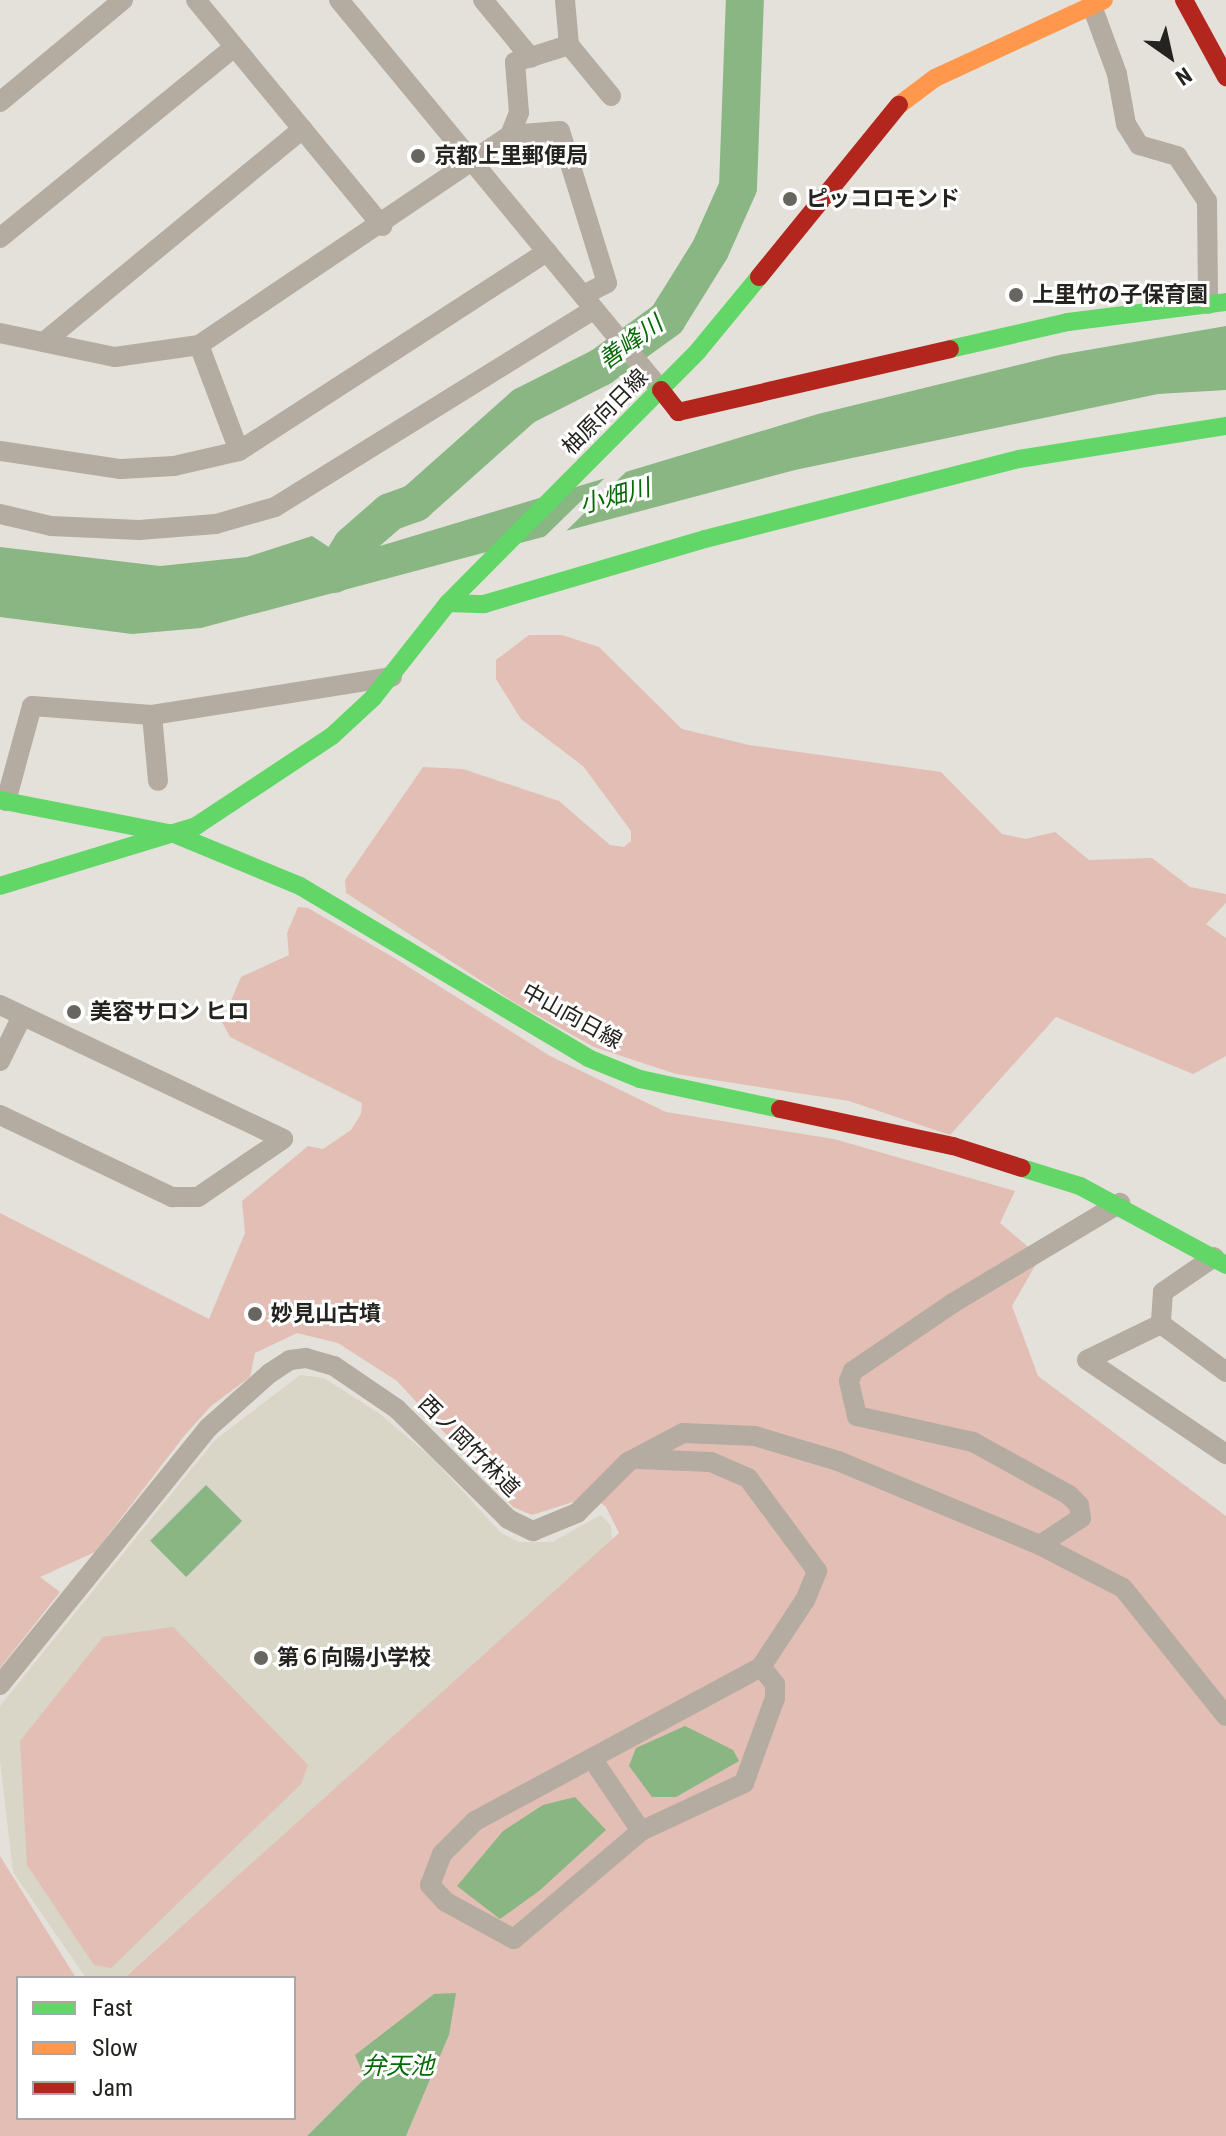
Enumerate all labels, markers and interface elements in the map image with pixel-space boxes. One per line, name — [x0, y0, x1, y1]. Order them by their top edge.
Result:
north arrow — [1130, 16, 1210, 96]
text: N — [1171, 62, 1196, 90]
place label: 京都上里郵便局 — [434, 143, 588, 169]
marker: 京都上里郵便局 — [409, 147, 427, 165]
place label: ピッコロモンド — [806, 186, 960, 212]
marker: ピッコロモンド — [781, 190, 799, 208]
place label: 上里竹の子保育園 — [1032, 282, 1208, 308]
marker: 上里竹の子保育園 — [1007, 286, 1025, 304]
water label: 善峰川 — [593, 310, 669, 376]
street label: 柚原向日線 — [557, 364, 653, 460]
water label: 小畑川 — [576, 474, 654, 520]
street label: 中山向日線 — [517, 978, 627, 1054]
place label: 美容サロン ヒロ — [90, 999, 249, 1025]
marker: 美容サロン ヒロ — [65, 1003, 83, 1021]
place label: 妙見山古墳 — [271, 1301, 381, 1327]
marker: 妙見山古墳 — [246, 1305, 264, 1323]
street label: 西ノ岡竹林道 — [413, 1390, 525, 1502]
place label: 第６向陽小学校 — [277, 1645, 431, 1671]
marker: 第６向陽小学校 — [252, 1649, 270, 1667]
legend — [16, 1976, 296, 2120]
text: Fast — [92, 1994, 133, 2022]
text: Slow — [92, 2034, 138, 2062]
water label: 弁天池 — [362, 2053, 434, 2081]
text: Jam — [92, 2074, 133, 2102]

